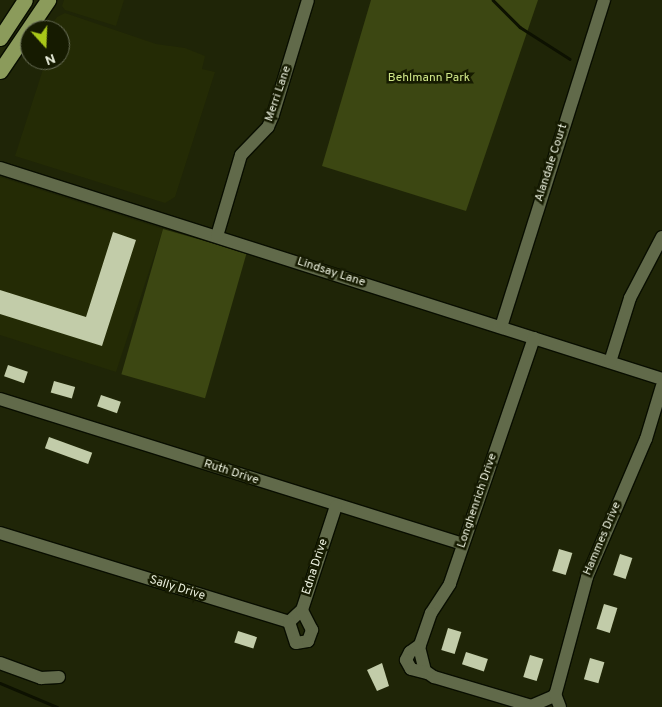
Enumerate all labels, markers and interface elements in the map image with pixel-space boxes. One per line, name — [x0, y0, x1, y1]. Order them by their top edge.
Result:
north arrow — [20, 20, 70, 70]
text: N — [42, 49, 58, 68]
street label: Merri Lane — [263, 64, 295, 124]
park label: Behlmann Park — [388, 72, 470, 86]
street label: Alandale Court — [533, 122, 571, 204]
street label: Lindsay Lane — [295, 255, 367, 291]
street label: Longhenrich Drive — [455, 452, 501, 550]
street label: Ruth Drive — [202, 457, 260, 489]
street label: Hammes Drive — [581, 500, 625, 578]
street label: Edna Drive — [300, 537, 332, 597]
street label: Sally Drive — [147, 574, 207, 604]

